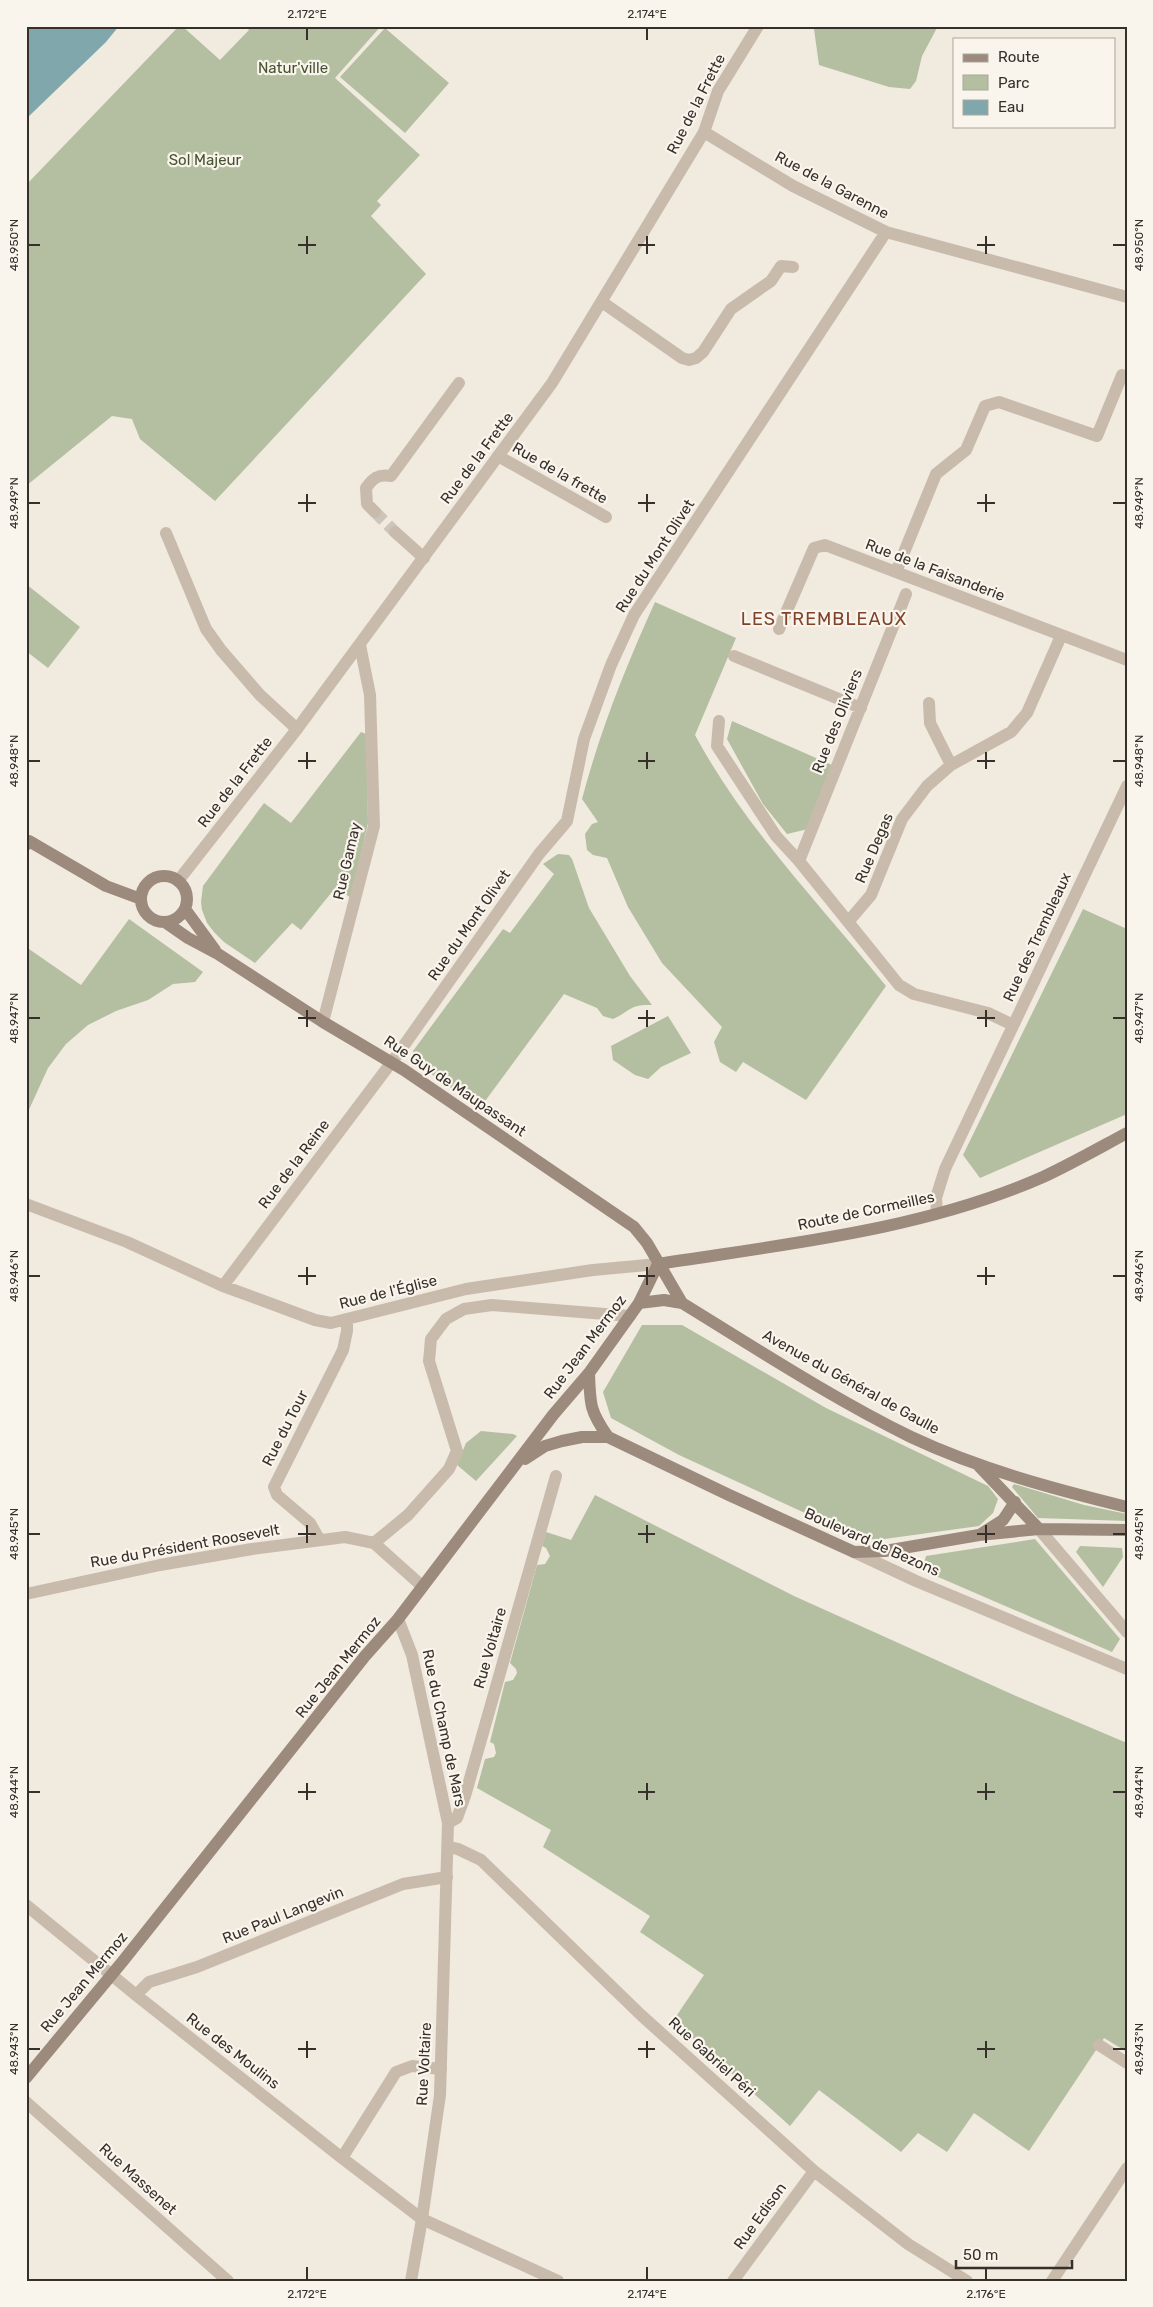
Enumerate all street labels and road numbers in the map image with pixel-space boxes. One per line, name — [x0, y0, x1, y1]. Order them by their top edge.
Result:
street label: Rue de la Frette — [663, 51, 729, 157]
street label: Rue de la Garenne — [772, 147, 892, 223]
street label: Rue de la Frette — [437, 409, 517, 507]
street label: Rue de la frette — [509, 438, 611, 508]
street label: Rue du Mont Olivet — [612, 496, 698, 616]
street label: Rue de la Faisanderie — [863, 535, 1007, 605]
street label: Rue des Oliviers — [808, 666, 866, 776]
street label: Rue de la Frette — [194, 733, 276, 831]
street label: Rue Degas — [851, 810, 897, 886]
street label: Rue Gamay — [329, 820, 365, 902]
street label: Rue du Mont Olivet — [424, 866, 514, 984]
street label: Rue des Trembleaux — [999, 870, 1075, 1004]
street label: Rue Guy de Maupassant — [380, 1032, 530, 1140]
street label: Rue de la Reine — [255, 1116, 333, 1212]
street label: Route de Cormeilles — [796, 1188, 936, 1234]
street label: Rue de l'Église — [337, 1271, 439, 1313]
street label: Rue Jean Mermoz — [540, 1291, 630, 1402]
street label: Avenue du Général de Gaulle — [759, 1326, 943, 1438]
street label: Rue du Tour — [258, 1387, 312, 1469]
street label: Boulevard de Bezons — [802, 1504, 943, 1580]
street label: Rue du Président Roosevelt — [89, 1520, 281, 1572]
street label: Rue Voltaire — [470, 1605, 510, 1691]
street label: Rue Jean Mermoz — [292, 1612, 385, 1721]
street label: Rue du Champ de Mars — [419, 1648, 470, 1809]
street label: Rue Paul Langevin — [220, 1882, 346, 1948]
street label: Rue Jean Mermoz — [37, 1928, 131, 2036]
street label: Rue des Moulins — [183, 2009, 283, 2093]
street label: Rue Gabriel Péri — [665, 2013, 759, 2101]
street label: Rue Voltaire — [413, 2022, 435, 2106]
street label: Rue Massenet — [96, 2139, 181, 2219]
street label: Rue Edison — [730, 2179, 790, 2253]

